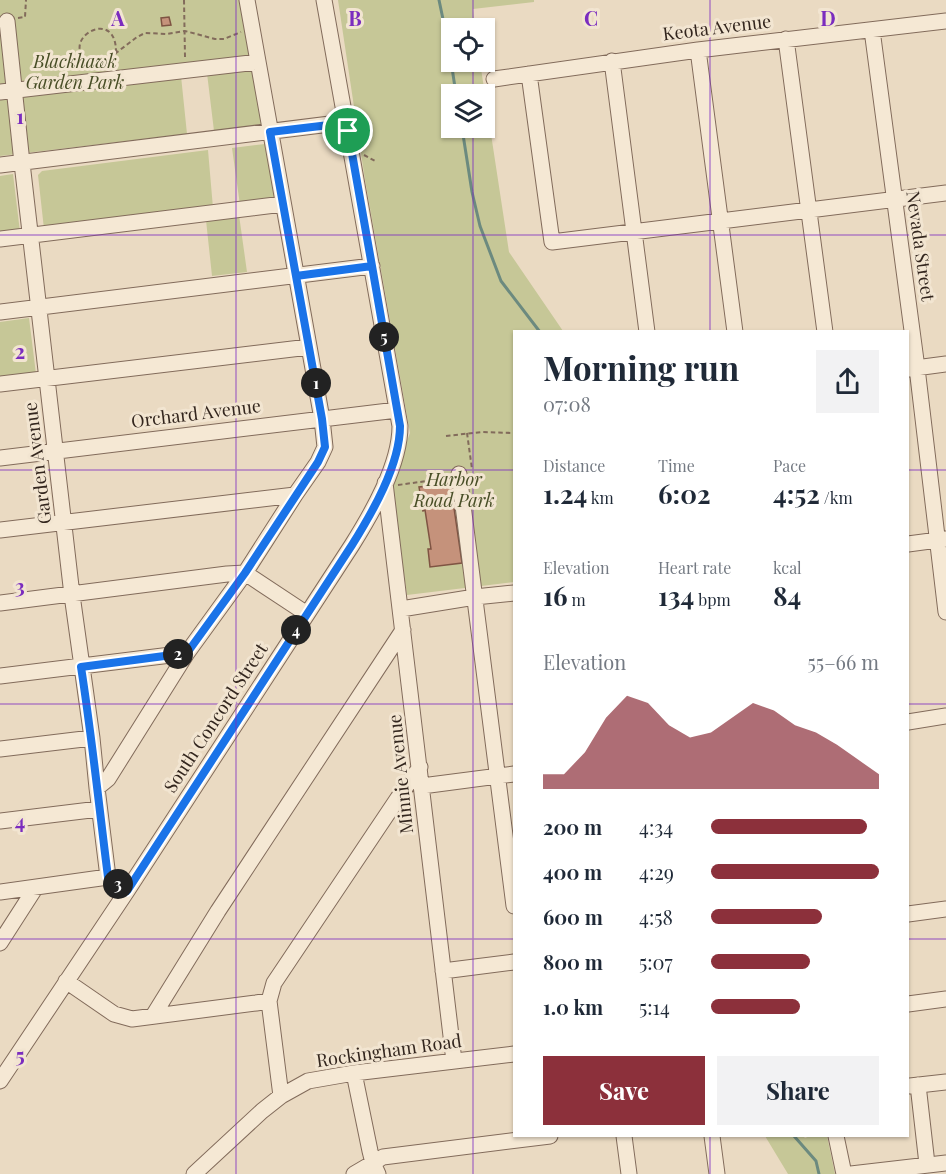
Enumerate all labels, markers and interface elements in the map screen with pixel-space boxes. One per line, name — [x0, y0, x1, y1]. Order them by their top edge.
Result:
text: A — [110, 4, 125, 31]
text: B — [348, 4, 362, 31]
text: C — [584, 4, 598, 31]
text: D — [820, 4, 836, 31]
street label: Keota Avenue — [661, 8, 773, 46]
map controls — [441, 18, 495, 138]
button: locate — [441, 18, 495, 72]
park label: Blackhawk Garden Park — [26, 49, 124, 94]
button: layers — [441, 84, 495, 138]
text: 1 — [16, 102, 24, 129]
pin — [322, 105, 373, 156]
icon: arrive — [331, 114, 364, 147]
street label: Nevada Street — [901, 189, 941, 303]
pin: 5 — [369, 322, 399, 352]
text: 5 — [380, 326, 388, 347]
text: 2 — [15, 337, 25, 364]
text: Morning run — [543, 345, 739, 389]
button: share — [816, 350, 879, 413]
pin: 1 — [301, 368, 331, 398]
text: 1 — [313, 372, 319, 393]
text: 07:08 — [543, 390, 591, 417]
street label: Orchard Avenue — [130, 393, 262, 433]
street label: Garden Avenue — [18, 401, 56, 526]
text: Distance — [543, 455, 605, 476]
text: Time — [658, 455, 695, 476]
text: Pace — [773, 455, 806, 476]
park label: Harbor Road Park — [412, 467, 495, 512]
text: 1.24 — [543, 476, 587, 511]
text: 6:02 — [658, 476, 711, 511]
text: 4:52 — [773, 476, 820, 511]
text: km — [587, 487, 614, 508]
text: /km — [820, 487, 853, 508]
text: Elevation — [543, 557, 610, 578]
text: Heart rate — [658, 557, 731, 578]
text: kcal — [773, 557, 802, 578]
text: 3 — [15, 572, 25, 599]
text: 16 — [543, 578, 568, 613]
text: 134 — [658, 578, 694, 613]
text: 84 — [773, 578, 801, 613]
text: m — [568, 589, 586, 610]
text: bpm — [694, 589, 731, 610]
pin: 4 — [281, 615, 311, 645]
text: 4 — [292, 619, 300, 640]
street label: South Concord Street — [158, 637, 273, 797]
pin: 2 — [163, 639, 193, 669]
text: 2 — [174, 643, 182, 664]
text: Elevation — [543, 648, 626, 675]
text: 55–66 m — [808, 648, 879, 675]
street label: Minnie Avenue — [382, 713, 418, 835]
text: 4 — [15, 807, 25, 834]
text: 200 m — [543, 813, 602, 840]
text: 4:34 — [639, 813, 673, 840]
text: 400 m — [543, 858, 602, 885]
text: 4:29 — [639, 858, 674, 885]
pin: 3 — [103, 869, 133, 899]
text: 3 — [114, 873, 122, 894]
text: 600 m — [543, 903, 603, 930]
text: 4:58 — [639, 903, 673, 930]
text: 800 m — [543, 948, 603, 975]
text: 5:07 — [639, 948, 673, 975]
text: 1.0 km — [543, 993, 603, 1020]
text: 5:14 — [639, 993, 670, 1020]
street label: Rockingham Road — [315, 1028, 464, 1072]
text: 5 — [15, 1041, 25, 1068]
button: Save — [543, 1056, 705, 1125]
button: Share — [717, 1056, 879, 1125]

